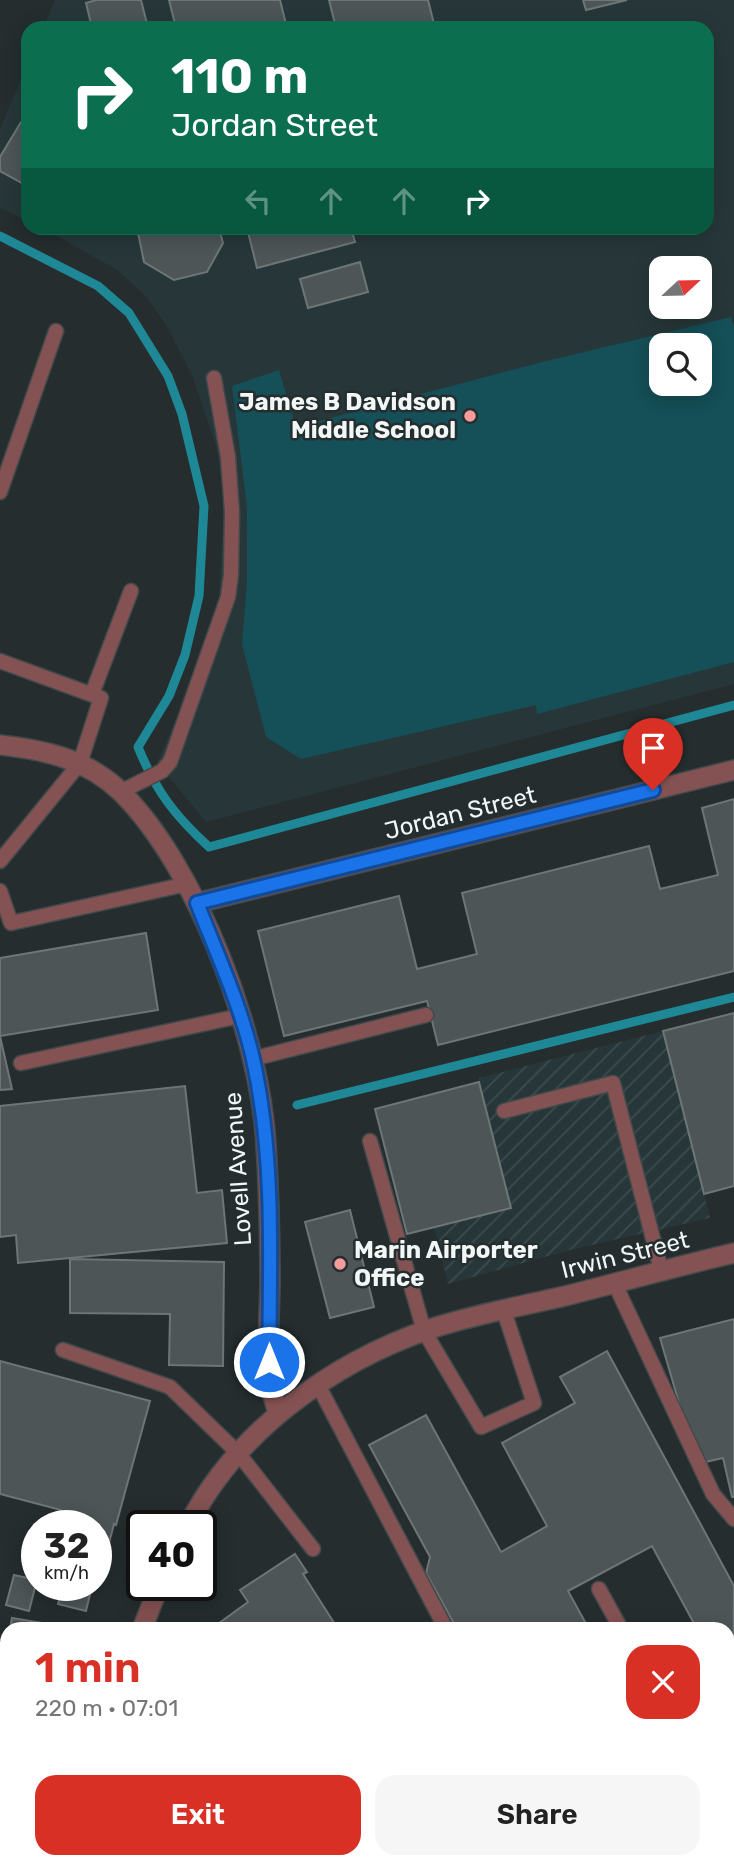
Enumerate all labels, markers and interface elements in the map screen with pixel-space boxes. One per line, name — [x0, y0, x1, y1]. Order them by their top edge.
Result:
text: 110 m — [171, 47, 308, 105]
icon: right — [56, 49, 147, 140]
text: Jordan Street — [171, 106, 378, 144]
icon: left — [239, 182, 277, 220]
icon: ahead — [312, 182, 350, 220]
icon: ahead — [385, 182, 423, 220]
icon: right — [458, 182, 496, 220]
north arrow — [649, 256, 712, 318]
map controls — [649, 256, 712, 396]
button: search — [649, 333, 712, 396]
place label: James B Davidson Middle School — [239, 388, 456, 444]
marker: James B Davidson Middle School — [462, 408, 478, 424]
pin — [623, 718, 683, 790]
icon: arrive — [634, 729, 672, 767]
street label: Jordan Street — [381, 781, 539, 845]
street label: Lovell Avenue — [219, 1091, 257, 1247]
street label: Irwin Street — [558, 1226, 692, 1284]
place label: Marin Airporter Office — [354, 1236, 538, 1292]
marker: Marin Airporter Office — [332, 1256, 348, 1272]
position arrow — [232, 1325, 306, 1399]
speed limit sign: 40 — [126, 1510, 217, 1601]
text: 32 — [44, 1525, 89, 1567]
text: km/h — [44, 1562, 89, 1584]
text: 1 min — [35, 1643, 141, 1693]
button: close — [626, 1645, 700, 1719]
text: 220 m · 07:01 — [35, 1694, 178, 1722]
button: Exit — [35, 1775, 361, 1855]
button: Share — [375, 1775, 700, 1855]

